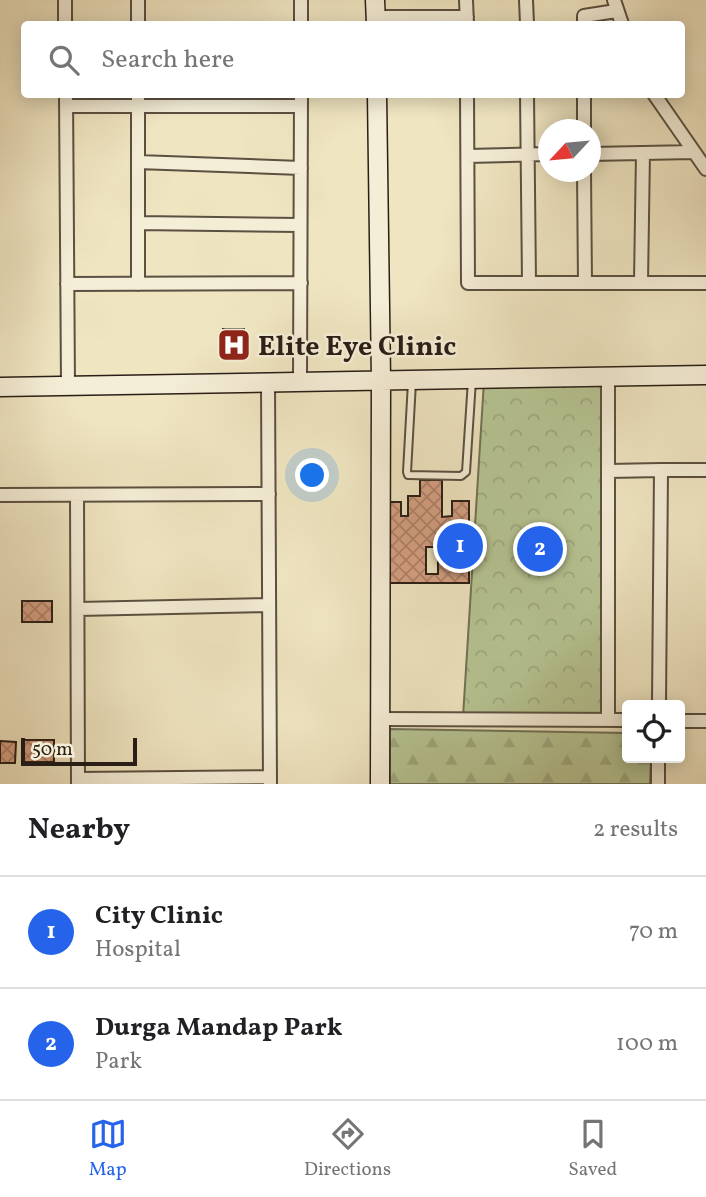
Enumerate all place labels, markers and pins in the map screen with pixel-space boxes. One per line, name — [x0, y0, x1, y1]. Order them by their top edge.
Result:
hospital icon: Elite Eye Clinic — [215, 326, 253, 364]
place label: Elite Eye Clinic — [258, 328, 456, 367]
pin: 1 — [437, 520, 483, 572]
pin: 2 — [517, 523, 563, 575]

